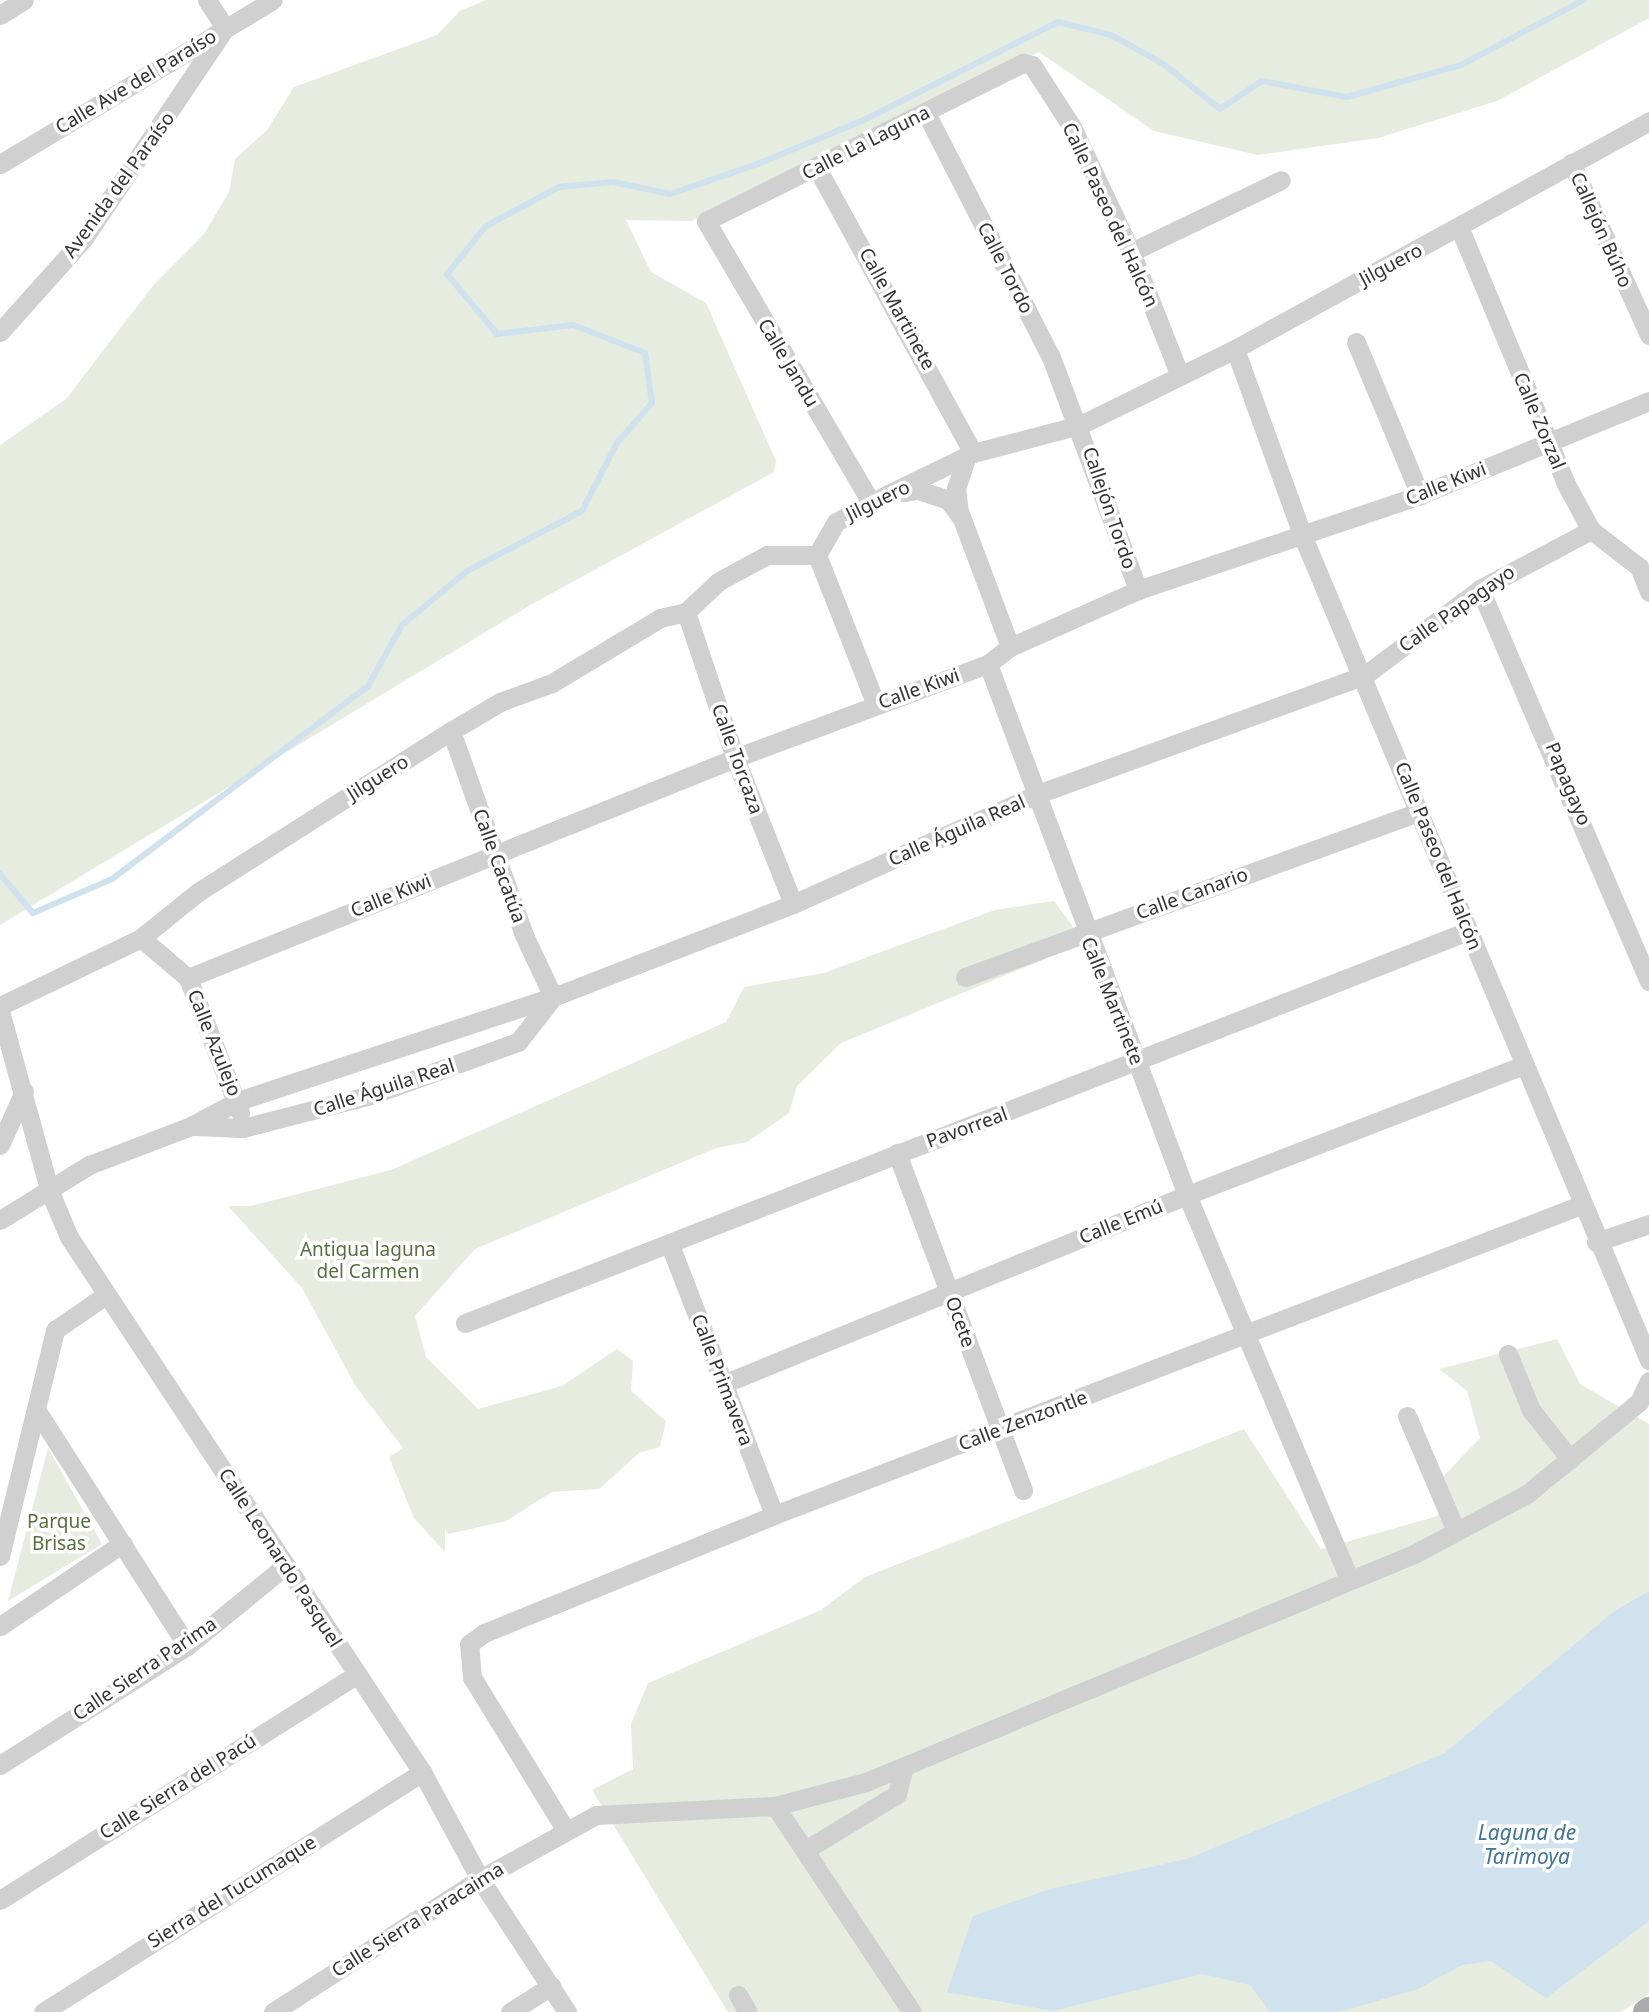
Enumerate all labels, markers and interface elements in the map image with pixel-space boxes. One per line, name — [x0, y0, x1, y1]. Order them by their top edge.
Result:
street label: Calle Ave del Paraíso — [51, 25, 221, 139]
street label: Calle La Laguna — [798, 101, 934, 185]
street label: Avenida del Paraíso — [59, 108, 179, 262]
street label: Calle Paseo del Halcón — [1057, 119, 1163, 311]
street label: Callejón Búho — [1565, 169, 1637, 291]
street label: Calle Tordo — [972, 218, 1038, 318]
street label: Jilguero — [1356, 239, 1426, 291]
street label: Calle Martinete — [854, 244, 940, 374]
street label: Calle Jandu — [753, 315, 823, 411]
street label: Calle Zorzal — [1508, 369, 1570, 473]
street label: Callejón Tordo — [1077, 444, 1141, 572]
street label: Calle Kiwi — [1402, 458, 1490, 510]
street label: Jilguero — [842, 476, 914, 526]
street label: Calle Papagayo — [1395, 561, 1519, 657]
street label: Calle Kiwi — [875, 664, 963, 714]
street label: Calle Torcaza — [707, 701, 767, 817]
street label: Papagayo — [1540, 739, 1596, 829]
street label: Jilguero — [343, 750, 413, 806]
street label: Calle Paseo del Halcón — [1390, 759, 1486, 953]
street label: Calle Águila Real — [885, 791, 1029, 871]
street label: Calle Cacatúa — [468, 806, 530, 926]
street label: Calle Canario — [1133, 863, 1251, 925]
street label: Calle Kiwi — [347, 870, 435, 922]
street label: Calle Martinete — [1076, 934, 1148, 1068]
street label: Calle Azulejo — [182, 986, 246, 1100]
street label: Calle Águila Real — [310, 1054, 458, 1122]
street label: Pavorreal — [923, 1103, 1011, 1153]
street label: Calle Emú — [1076, 1195, 1166, 1249]
park label: Antigua laguna del Carmen — [300, 1239, 436, 1283]
street label: Ocete — [940, 1294, 980, 1350]
street label: Calle Primavera — [686, 1311, 758, 1449]
street label: Calle Zenzontle — [955, 1386, 1091, 1456]
street label: Calle Leonardo Pasquel — [214, 1464, 346, 1652]
park label: Parque Brisas — [27, 1511, 91, 1555]
street label: Calle Sierra Parima — [69, 1612, 221, 1726]
street label: Calle Sierra del Pacú — [95, 1730, 261, 1844]
water label: Laguna de Tarimoya — [1478, 1819, 1576, 1869]
street label: Sierra del Tucumaque — [144, 1831, 320, 1953]
street label: Calle Sierra Paracaima — [328, 1858, 508, 1982]

